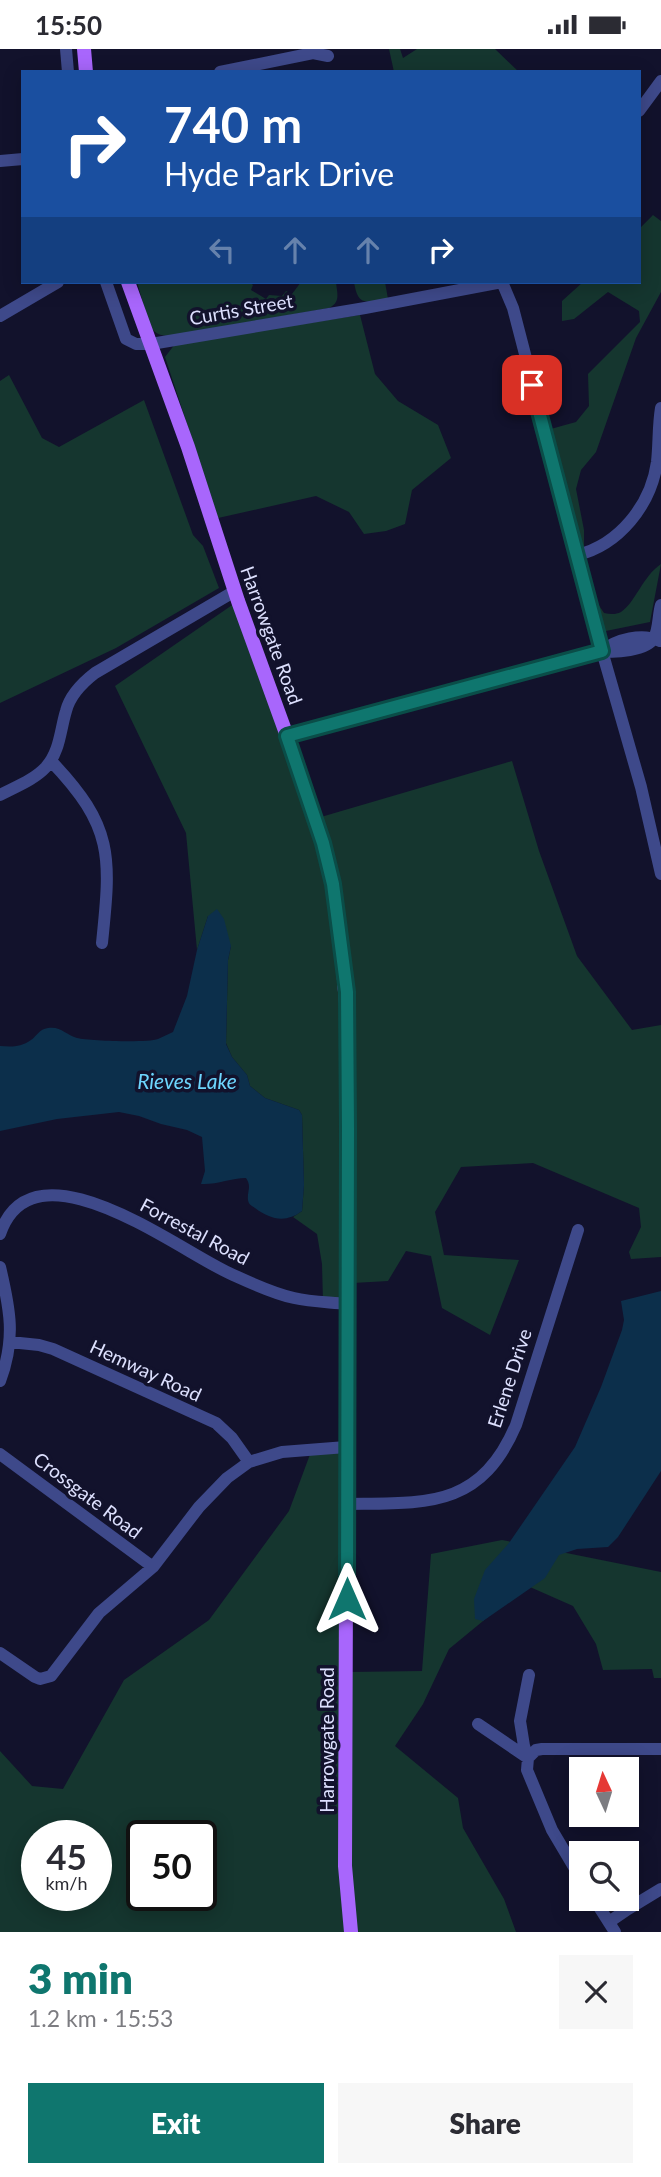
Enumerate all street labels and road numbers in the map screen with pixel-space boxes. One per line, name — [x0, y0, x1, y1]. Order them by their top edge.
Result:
street label: Curtis Street — [187, 289, 295, 329]
street label: Harrowgate Road — [236, 563, 308, 707]
street label: Forrestal Road — [137, 1193, 253, 1269]
street label: Erlene Drive — [482, 1325, 536, 1431]
street label: Hemway Road — [87, 1334, 205, 1406]
street label: Crossgate Road — [29, 1447, 147, 1543]
street label: Harrowgate Road — [315, 1667, 338, 1813]

